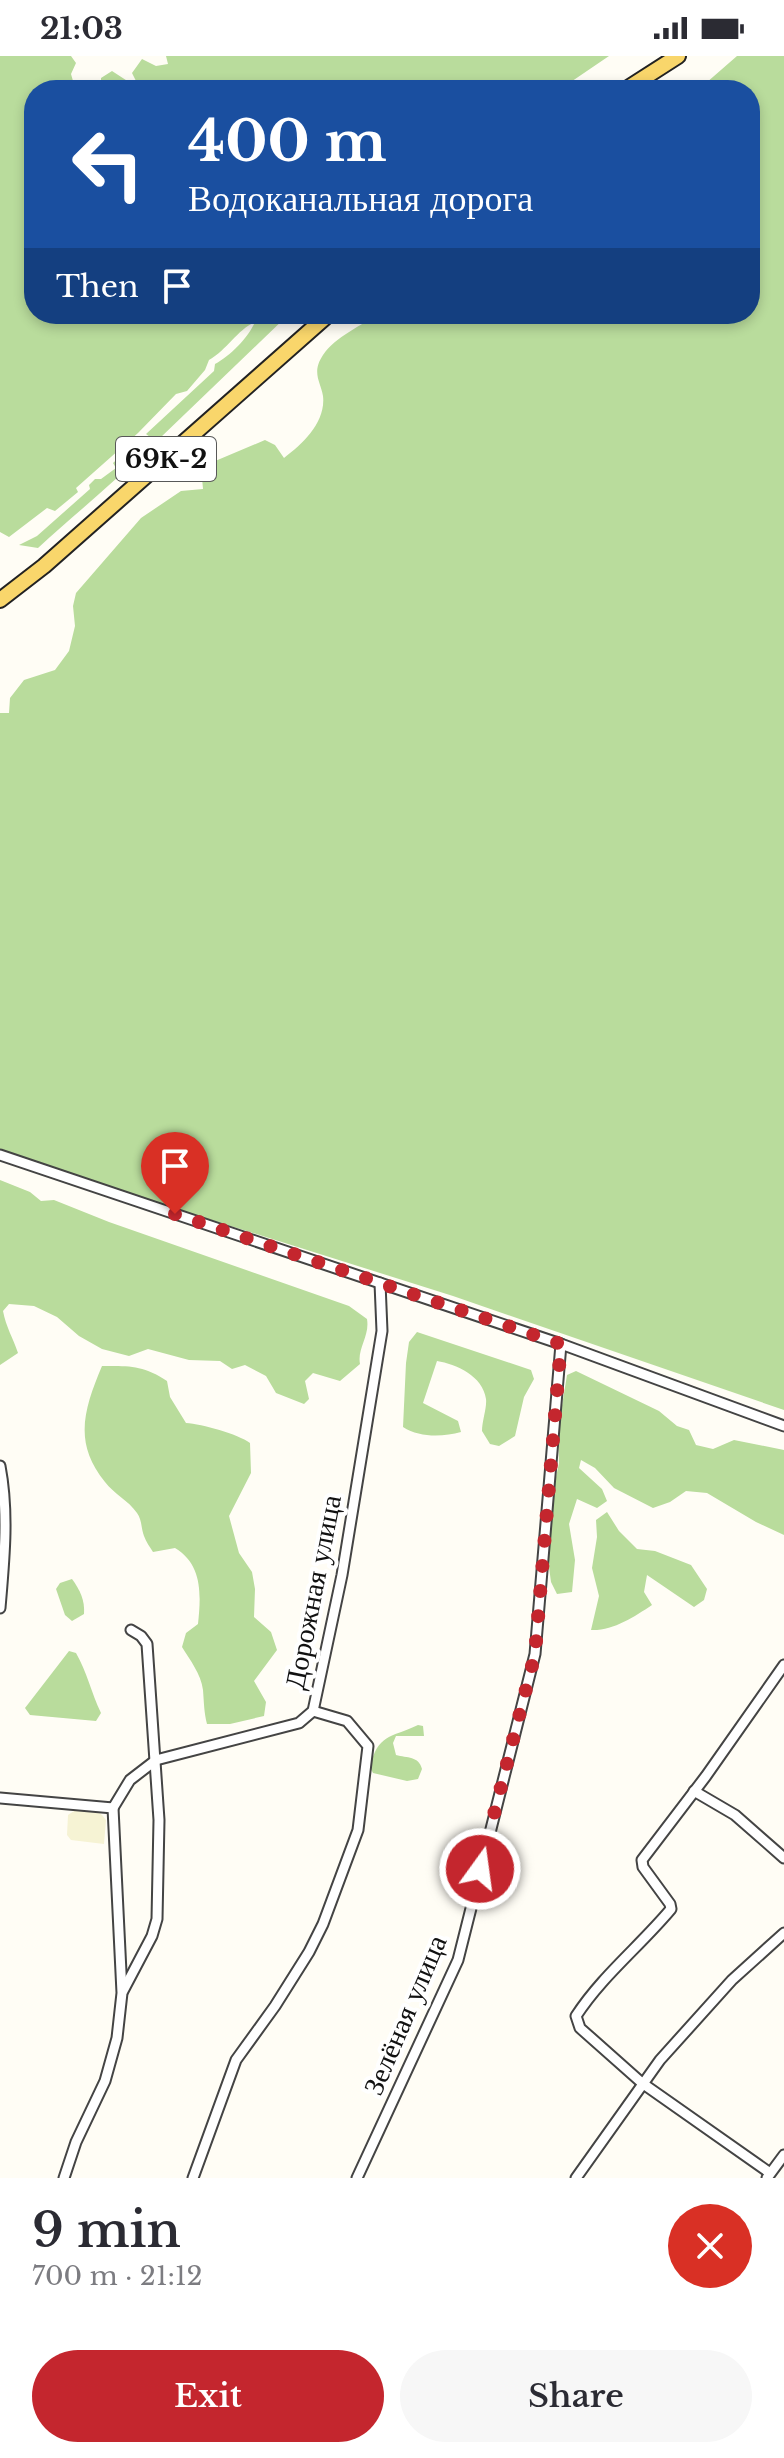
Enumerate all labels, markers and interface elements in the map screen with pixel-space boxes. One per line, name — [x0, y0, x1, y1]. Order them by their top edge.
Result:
text: 21:03 — [40, 10, 123, 47]
text: 400 m — [188, 107, 387, 176]
icon: left — [56, 112, 160, 216]
text: Водоканальная дорога — [188, 176, 533, 221]
icon: arrive — [155, 264, 199, 308]
text: Then — [56, 268, 139, 305]
road number: 69К-2 — [116, 437, 216, 481]
pin — [141, 1132, 209, 1214]
icon: arrive — [153, 1144, 197, 1188]
street label: Дорожная улица — [277, 1491, 349, 1692]
position arrow — [438, 1827, 522, 1911]
street label: Зелёная улица — [356, 1929, 455, 2100]
text: 9 min — [32, 2200, 181, 2260]
button: close — [668, 2204, 752, 2288]
text: 700 m · 21:12 — [32, 2260, 203, 2292]
button: Exit — [32, 2350, 384, 2442]
button: Share — [400, 2350, 752, 2442]

